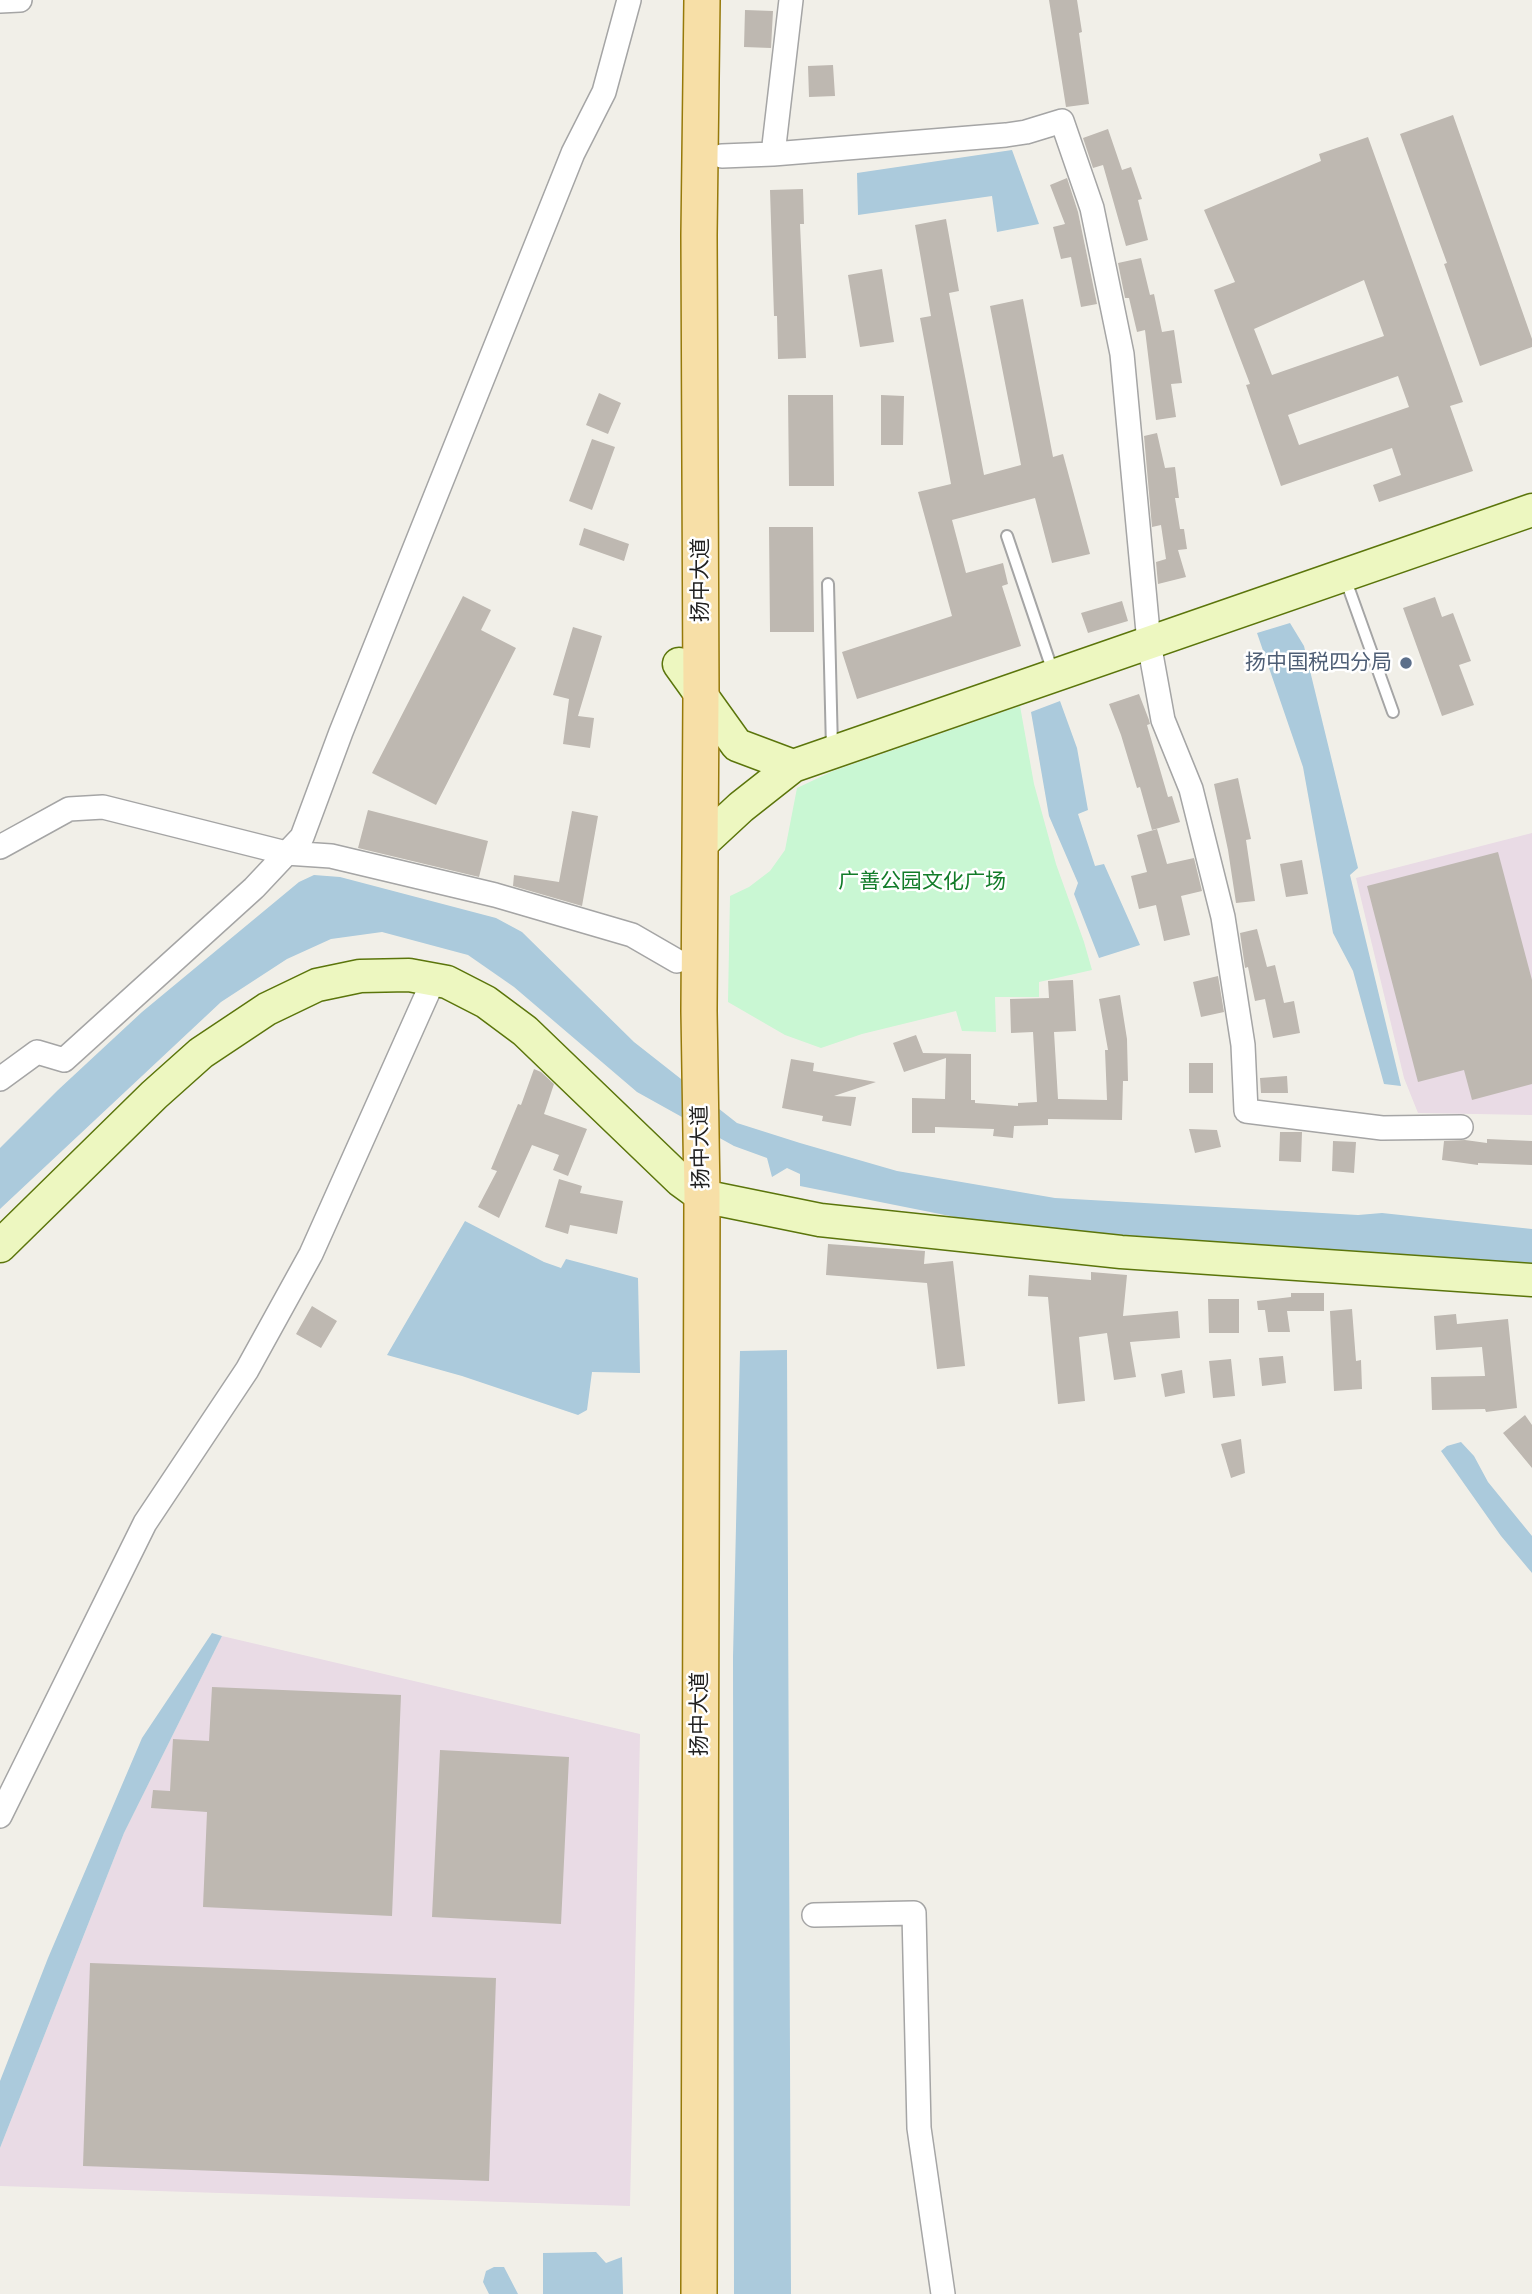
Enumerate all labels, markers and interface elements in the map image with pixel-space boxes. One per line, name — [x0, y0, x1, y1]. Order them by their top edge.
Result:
street label: 扬中大道 — [688, 538, 714, 622]
place label: 扬中国税四分局 — [1245, 650, 1392, 676]
marker: 扬中国税四分局 — [1398, 655, 1414, 671]
park label: 广善公园文化广场 — [838, 869, 1006, 895]
street label: 扬中大道 — [688, 1105, 714, 1189]
street label: 扬中大道 — [687, 1672, 713, 1756]

